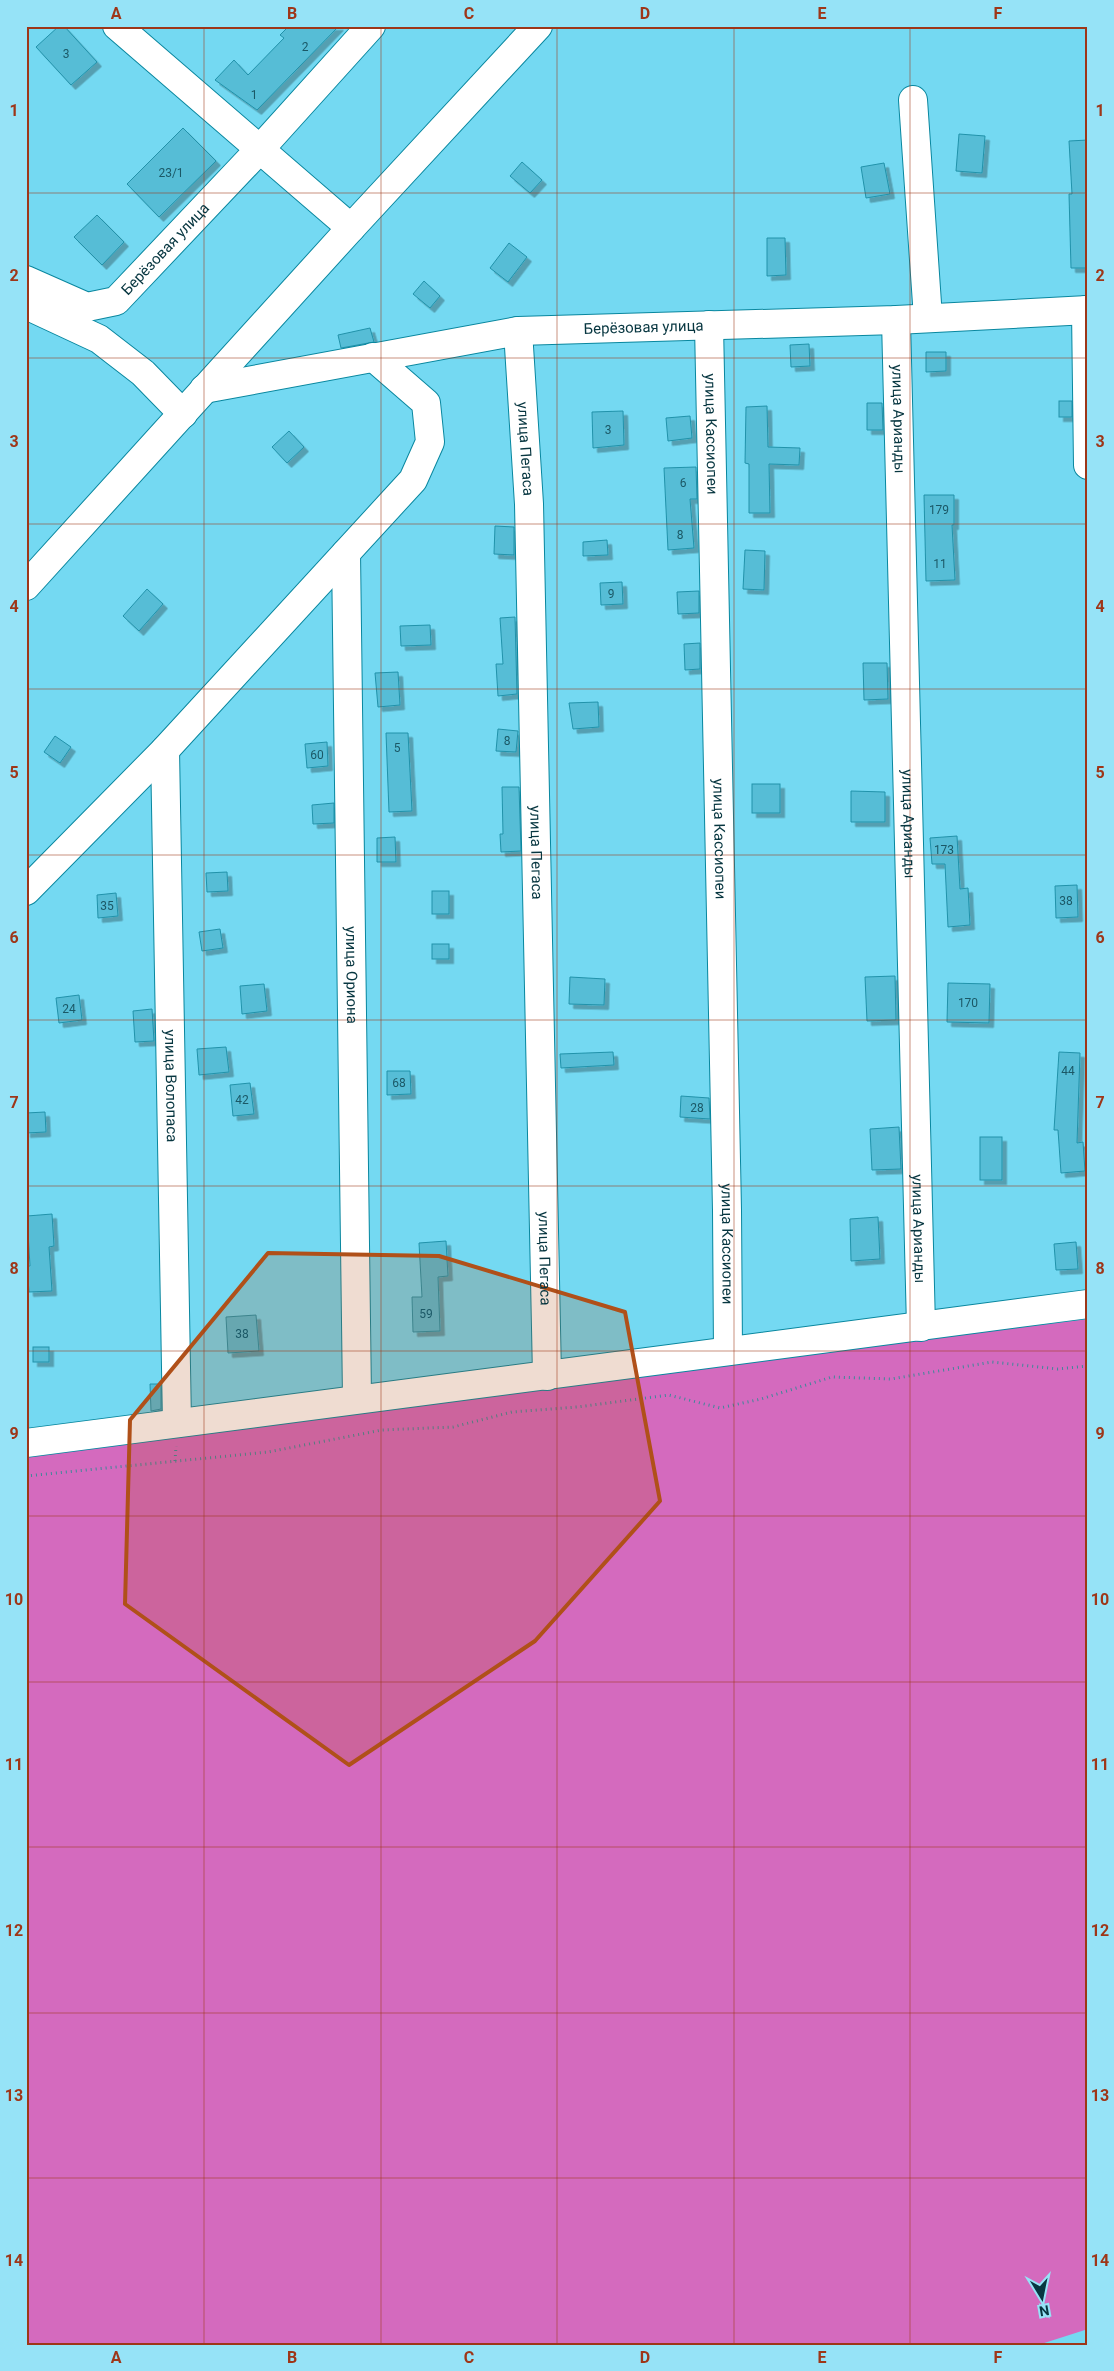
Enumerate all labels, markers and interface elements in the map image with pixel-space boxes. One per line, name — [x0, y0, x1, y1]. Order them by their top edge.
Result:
text: A — [111, 4, 122, 23]
text: B — [287, 4, 297, 23]
text: C — [464, 4, 474, 23]
text: D — [640, 4, 650, 23]
text: E — [818, 4, 827, 23]
text: F — [994, 4, 1003, 23]
house number: 2 — [302, 40, 309, 54]
house number: 3 — [63, 47, 69, 61]
house number: 1 — [251, 88, 257, 102]
text: 1 — [9, 101, 19, 120]
text: 1 — [1095, 101, 1105, 120]
house number: 23/1 — [158, 166, 184, 180]
street label: Берёзовая улица — [118, 199, 213, 299]
text: 2 — [9, 266, 19, 285]
text: 2 — [1095, 266, 1105, 285]
street label: Берёзовая улица — [583, 317, 704, 338]
street label: улица Арианды — [888, 364, 909, 474]
street label: улица Кассиопеи — [701, 373, 721, 495]
street label: улица Пегаса — [514, 401, 537, 496]
house number: 3 — [605, 423, 611, 437]
text: 3 — [9, 432, 19, 451]
text: 3 — [1095, 432, 1105, 451]
house number: 6 — [680, 476, 687, 490]
house number: 179 — [929, 503, 949, 517]
house number: 8 — [677, 528, 684, 542]
house number: 11 — [933, 557, 947, 571]
house number: 9 — [608, 587, 614, 601]
text: 4 — [9, 597, 19, 616]
text: 4 — [1095, 597, 1105, 616]
house number: 8 — [504, 734, 511, 748]
house number: 5 — [394, 741, 401, 755]
house number: 60 — [310, 748, 324, 762]
text: 5 — [9, 763, 19, 782]
text: 5 — [1095, 763, 1105, 782]
street label: улица Арианды — [898, 769, 919, 879]
street label: улица Кассиопеи — [709, 778, 730, 900]
street label: улица Пегаса — [526, 805, 546, 900]
house number: 173 — [934, 843, 954, 857]
house number: 38 — [1059, 894, 1073, 908]
house number: 35 — [100, 899, 114, 913]
street label: улица Ориона — [342, 926, 361, 1024]
text: 6 — [9, 928, 19, 947]
text: 6 — [1095, 928, 1105, 947]
house number: 170 — [958, 996, 978, 1010]
house number: 24 — [62, 1002, 76, 1016]
street label: улица Волопаса — [161, 1029, 181, 1143]
house number: 44 — [1061, 1064, 1075, 1078]
house number: 68 — [392, 1076, 406, 1090]
text: 7 — [9, 1093, 19, 1112]
house number: 42 — [235, 1093, 249, 1107]
text: 7 — [1095, 1093, 1105, 1112]
house number: 28 — [690, 1101, 704, 1115]
street label: улица Арианды — [908, 1174, 929, 1284]
street label: улица Кассиопеи — [717, 1183, 737, 1304]
street label: улица Пегаса — [535, 1211, 555, 1306]
text: 8 — [9, 1259, 19, 1278]
text: 8 — [1095, 1259, 1105, 1278]
house number: 59 — [419, 1307, 433, 1321]
house number: 38 — [235, 1327, 249, 1341]
text: 9 — [9, 1424, 19, 1443]
text: 9 — [1095, 1424, 1105, 1443]
text: 10 — [5, 1590, 23, 1609]
text: 10 — [1091, 1590, 1109, 1609]
text: 11 — [5, 1755, 23, 1774]
text: 11 — [1091, 1755, 1109, 1774]
text: 12 — [5, 1921, 23, 1940]
text: 12 — [1091, 1921, 1109, 1940]
text: 13 — [5, 2086, 23, 2105]
text: 13 — [1091, 2086, 1109, 2105]
text: 14 — [5, 2251, 23, 2270]
text: 14 — [1091, 2251, 1109, 2270]
north arrow — [1016, 2274, 1066, 2324]
text: N — [1038, 2302, 1051, 2320]
text: A — [111, 2348, 122, 2367]
text: B — [287, 2348, 297, 2367]
text: C — [464, 2348, 474, 2367]
text: D — [640, 2348, 650, 2367]
text: E — [818, 2348, 827, 2367]
text: F — [994, 2348, 1003, 2367]

